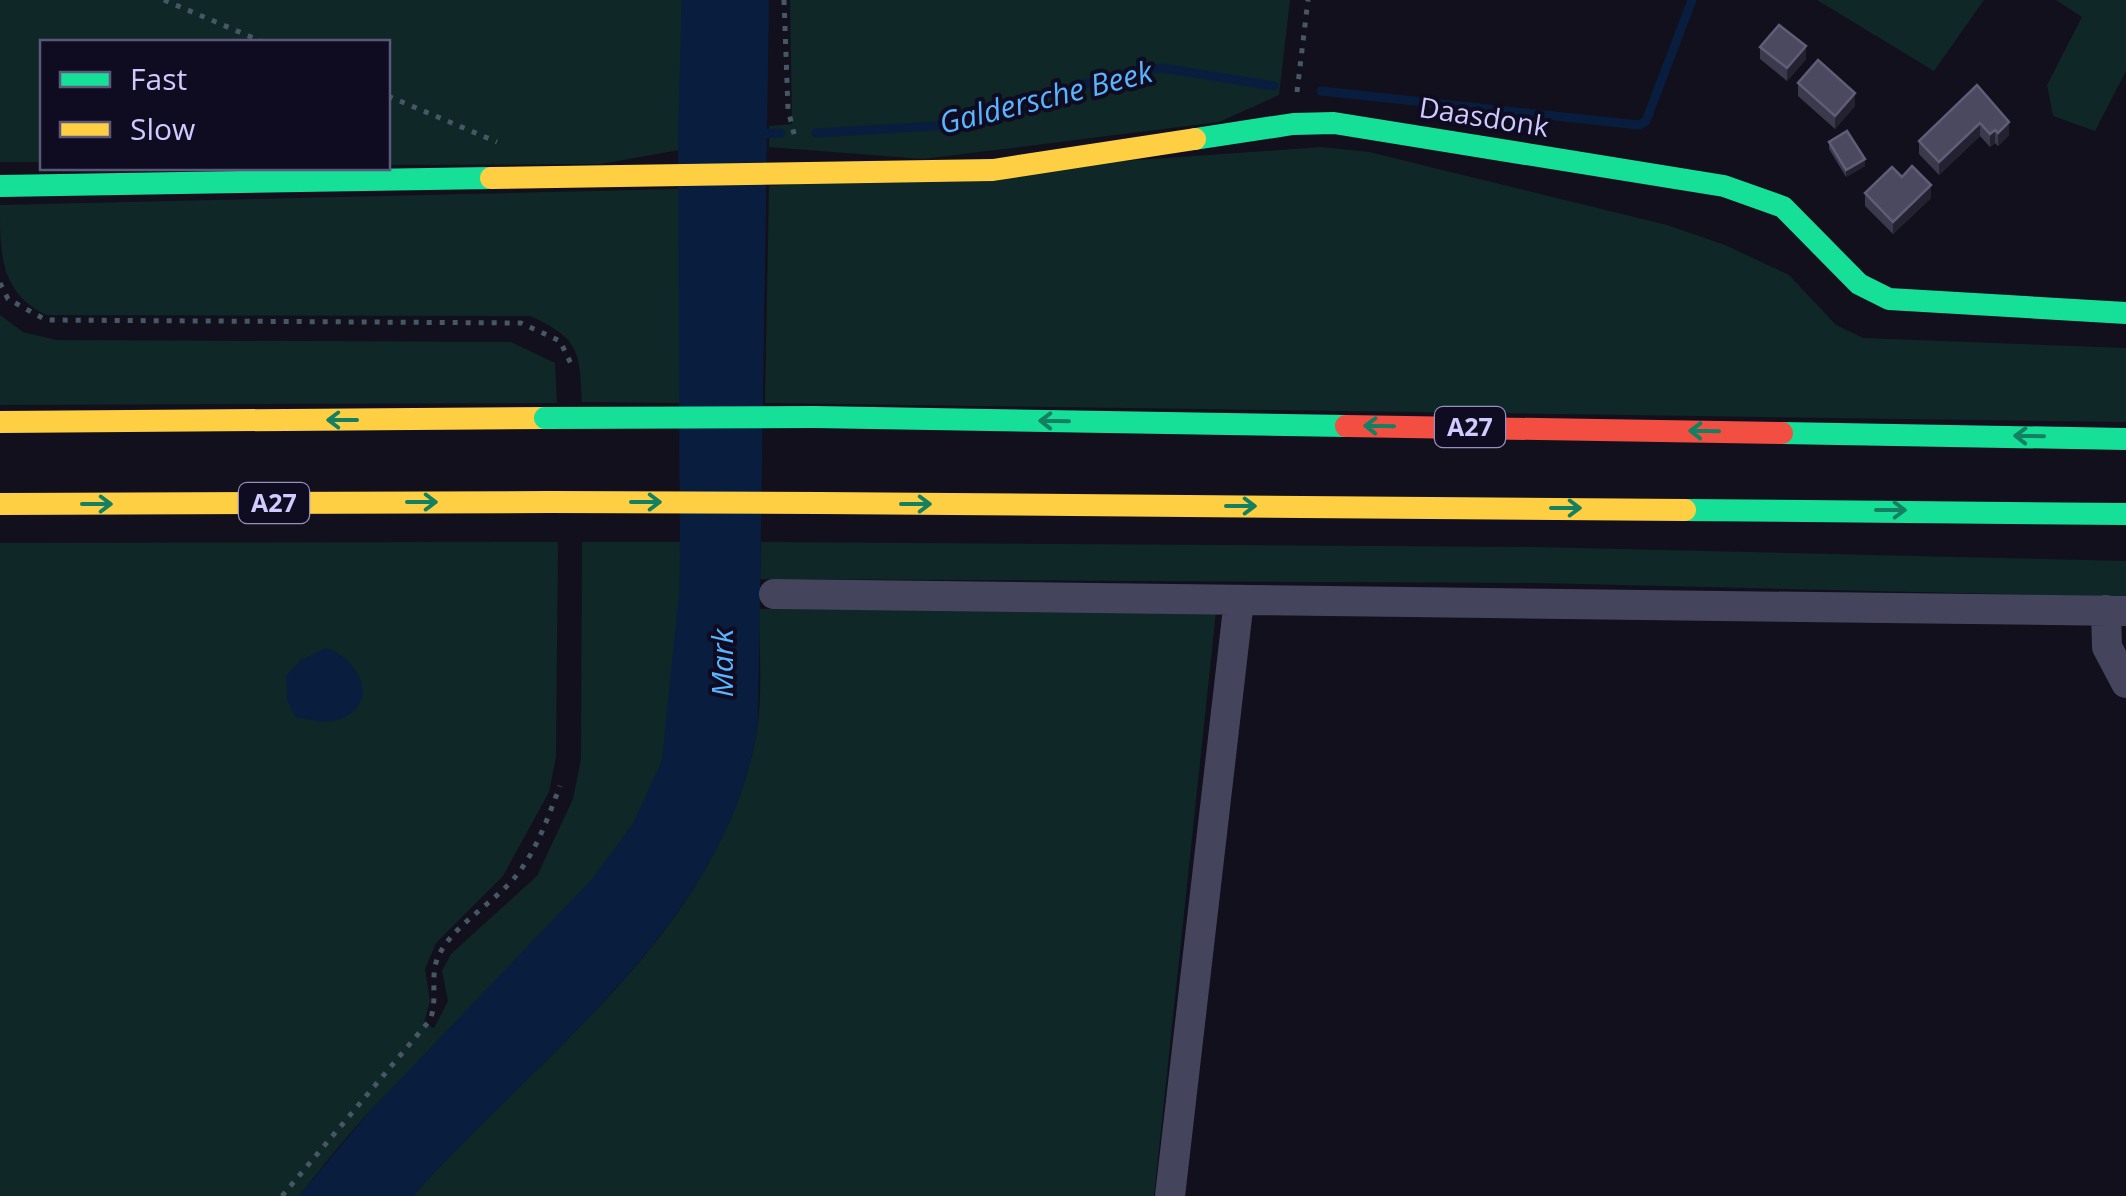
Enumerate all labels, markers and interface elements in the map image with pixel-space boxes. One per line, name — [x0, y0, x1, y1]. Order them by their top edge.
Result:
legend — [40, 40, 390, 170]
water label: Galdersche Beek — [935, 50, 1158, 143]
text: Fast — [130, 58, 187, 99]
street label: Daasdonk — [1417, 87, 1552, 145]
text: Slow — [130, 108, 195, 149]
road number: A27 — [1435, 407, 1505, 447]
one-way arrow — [327, 410, 359, 429]
one-way arrow — [1038, 412, 1070, 430]
one-way arrow — [1363, 416, 1396, 436]
one-way arrow — [1688, 422, 1720, 440]
one-way arrow — [2013, 426, 2046, 446]
road number: A27 — [239, 483, 309, 523]
one-way arrow — [406, 492, 438, 512]
one-way arrow — [630, 492, 662, 512]
one-way arrow — [80, 494, 113, 514]
one-way arrow — [900, 494, 932, 514]
one-way arrow — [1224, 496, 1257, 516]
one-way arrow — [1550, 498, 1582, 518]
one-way arrow — [1874, 500, 1907, 520]
water label: Mark — [701, 627, 742, 697]

